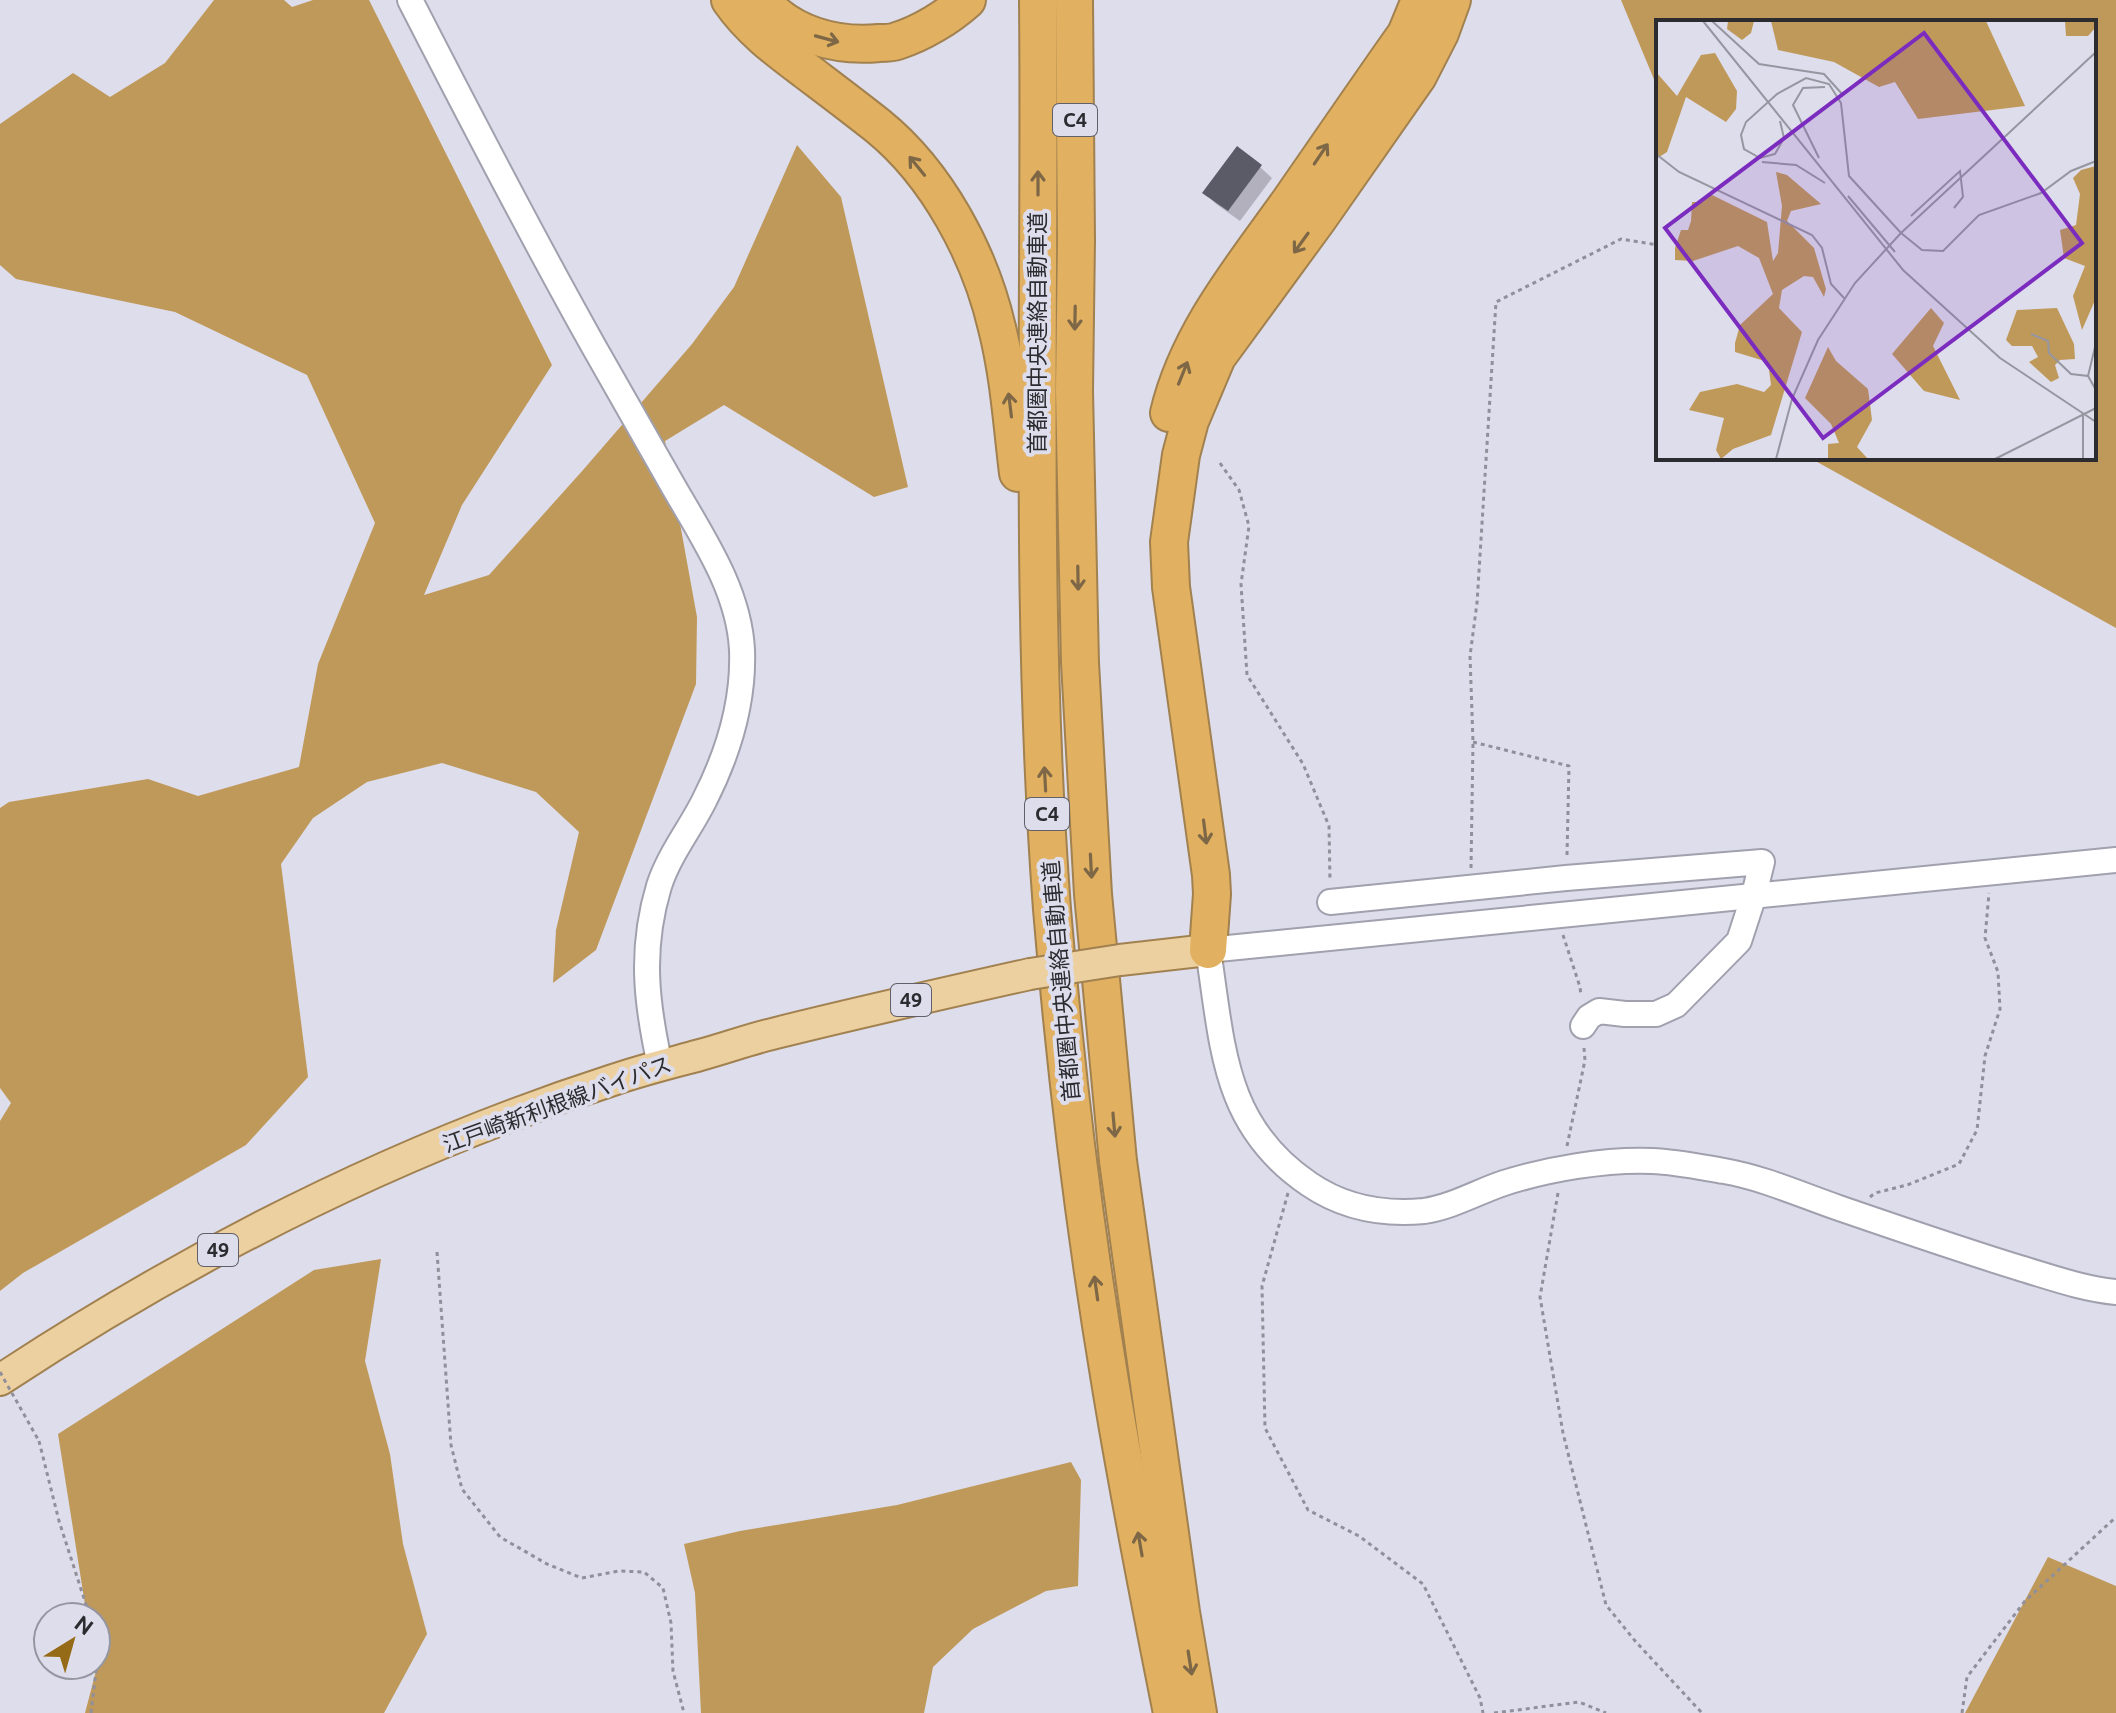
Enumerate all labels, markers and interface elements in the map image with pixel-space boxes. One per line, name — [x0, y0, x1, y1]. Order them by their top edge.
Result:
inset map — [1656, 20, 2096, 460]
one-way arrow — [813, 33, 839, 48]
road number: C4 — [1053, 104, 1097, 136]
one-way arrow — [1313, 144, 1329, 166]
one-way arrow — [908, 156, 925, 177]
one-way arrow — [1030, 170, 1046, 197]
street label: 首都圏中央連絡自動車道 — [1024, 212, 1049, 454]
one-way arrow — [1293, 231, 1309, 253]
one-way arrow — [1067, 304, 1083, 331]
one-way arrow — [1177, 361, 1191, 386]
one-way arrow — [1002, 392, 1017, 419]
one-way arrow — [1071, 564, 1086, 591]
one-way arrow — [1038, 766, 1053, 793]
road number: C4 — [1025, 798, 1069, 830]
one-way arrow — [1198, 819, 1213, 844]
one-way arrow — [1084, 852, 1099, 879]
street label: 首都圏中央連絡自動車道 — [1038, 859, 1084, 1103]
road number: 49 — [891, 984, 931, 1016]
street label: 江戸崎新利根線バイパス — [439, 1050, 675, 1157]
one-way arrow — [1107, 1111, 1122, 1138]
road number: 49 — [198, 1234, 238, 1266]
one-way arrow — [1088, 1276, 1103, 1301]
one-way arrow — [1131, 1532, 1146, 1558]
north arrow — [32, 1601, 112, 1681]
text: N — [70, 1610, 98, 1640]
one-way arrow — [1183, 1649, 1198, 1675]

